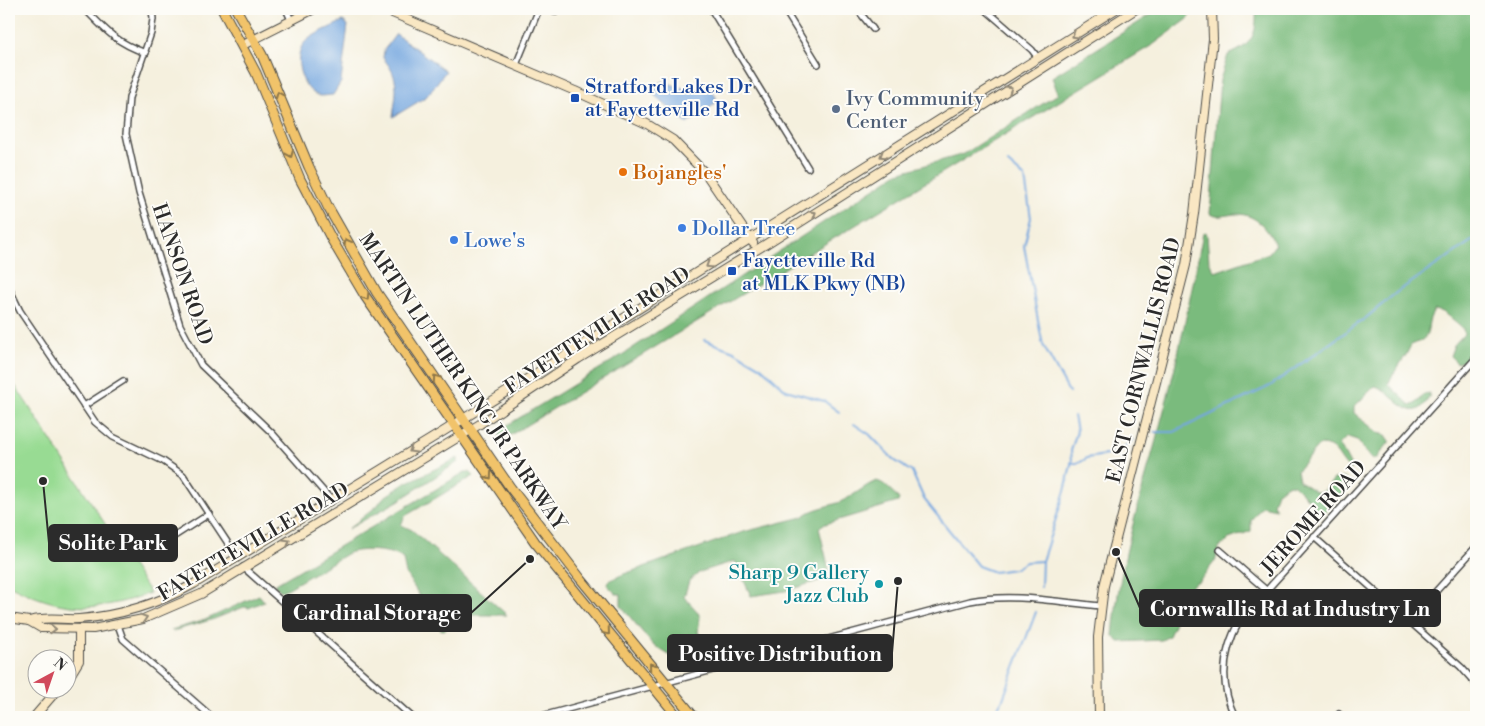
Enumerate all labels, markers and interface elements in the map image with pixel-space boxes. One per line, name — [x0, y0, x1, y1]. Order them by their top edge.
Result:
one-way arrow — [1072, 29, 1081, 38]
place label: Stratford Lakes Dr at Fayetteville Rd — [585, 75, 753, 123]
one-way arrow — [1004, 86, 1013, 96]
place label: Ivy Community Center — [846, 87, 984, 135]
one-way arrow — [275, 91, 285, 100]
marker: Stratford Lakes Dr at Fayetteville Rd — [569, 92, 581, 104]
marker: Ivy Community Center — [830, 103, 842, 115]
one-way arrow — [283, 149, 294, 158]
one-way arrow — [879, 149, 888, 158]
place label: Bojangles' — [632, 161, 727, 186]
marker: Bojangles' — [617, 166, 629, 178]
street label: HANSON ROAD — [146, 200, 217, 349]
one-way arrow — [807, 211, 816, 220]
place label: Dollar Tree — [692, 217, 795, 242]
marker: Dollar Tree — [676, 222, 688, 234]
street label: MARTIN LUTHER KING JR PARKWAY — [353, 228, 571, 536]
place label: Lowe's — [464, 229, 525, 254]
marker: Lowe's — [448, 234, 460, 246]
street label: EAST CORNWALLIS ROAD — [1102, 235, 1187, 486]
one-way arrow — [343, 239, 353, 248]
place label: Fayetteville Rd at MLK Pkwy (NB) — [742, 249, 906, 297]
one-way arrow — [705, 258, 714, 268]
street label: FAYETTEVILLE ROAD — [500, 262, 695, 401]
marker: Fayetteville Rd at MLK Pkwy (NB) — [726, 265, 738, 277]
one-way arrow — [359, 292, 369, 301]
one-way arrow — [433, 374, 442, 384]
one-way arrow — [409, 444, 418, 454]
street label: JEROME ROAD — [1255, 456, 1372, 581]
one-way arrow — [483, 471, 492, 480]
street label: FAYETTEVILLE ROAD — [154, 477, 354, 607]
callout: Solite Park — [49, 525, 177, 561]
text: Solite Park — [59, 531, 168, 557]
one-way arrow — [281, 538, 290, 548]
place label: Sharp 9 Gallery Jazz Club — [728, 561, 869, 609]
marker: Sharp 9 Gallery Jazz Club — [873, 578, 885, 590]
callout: Cornwallis Rd at Industry Ln — [1140, 590, 1440, 626]
callout: Cardinal Storage — [283, 595, 471, 631]
text: Cornwallis Rd at Industry Ln — [1150, 597, 1430, 623]
text: Cardinal Storage — [293, 601, 461, 627]
one-way arrow — [139, 614, 147, 624]
one-way arrow — [49, 623, 57, 634]
one-way arrow — [601, 626, 610, 635]
callout: Positive Distribution — [668, 635, 892, 671]
text: Positive Distribution — [678, 642, 882, 668]
north arrow — [28, 648, 78, 698]
text: N — [50, 654, 70, 675]
one-way arrow — [649, 663, 658, 672]

